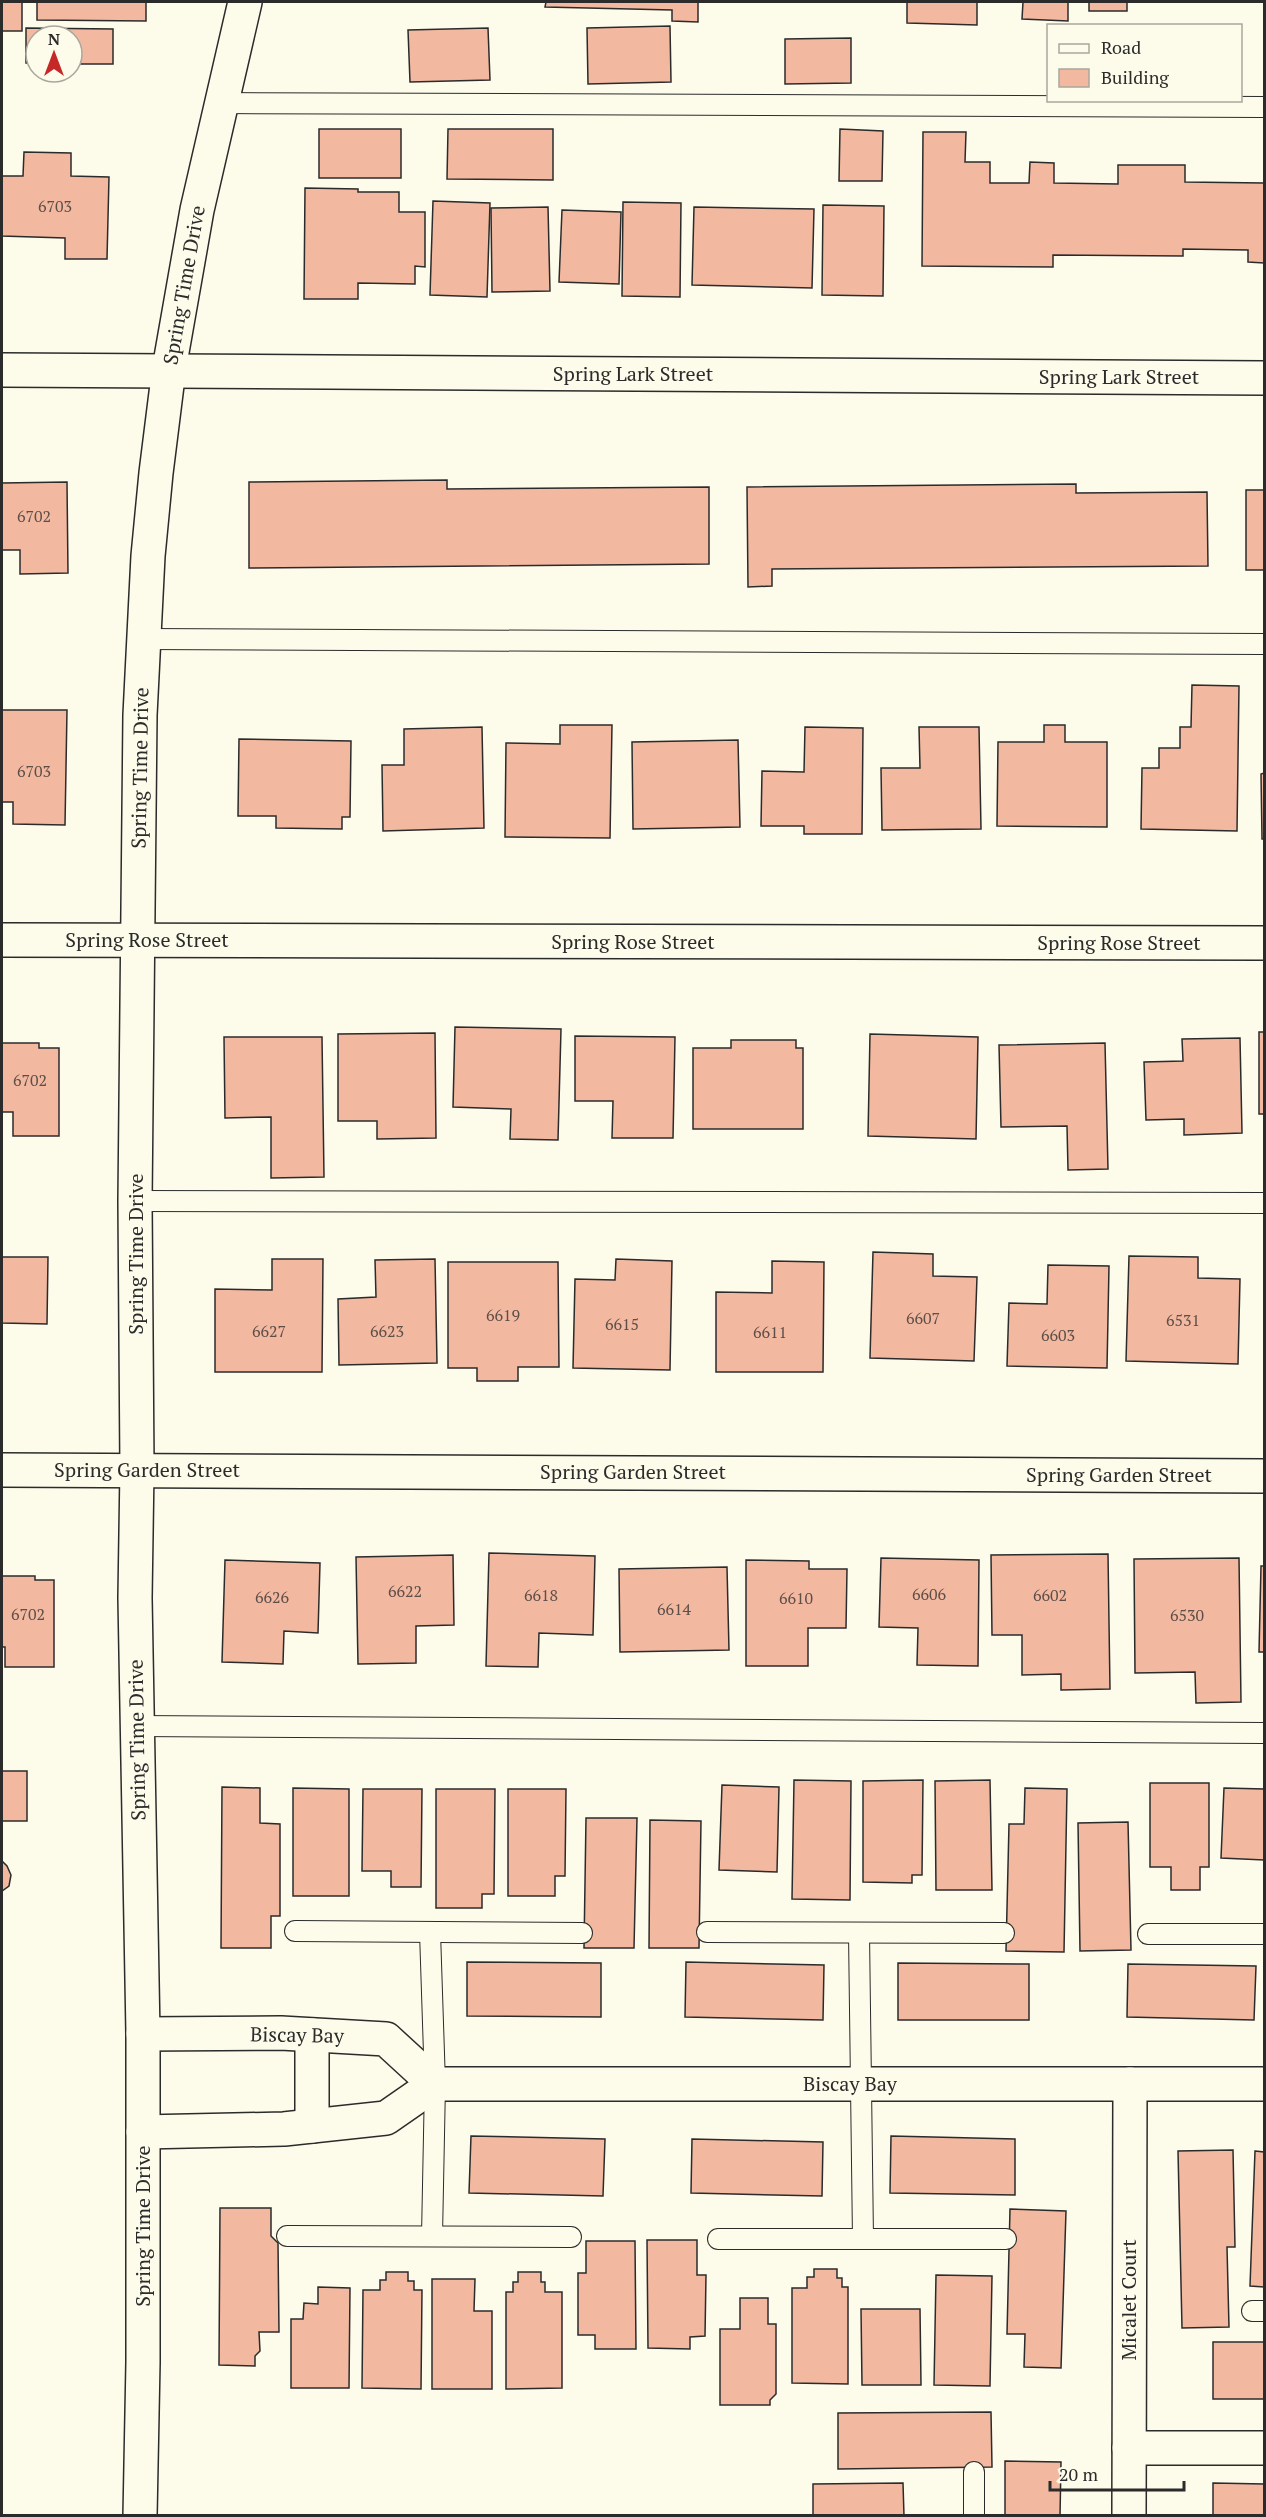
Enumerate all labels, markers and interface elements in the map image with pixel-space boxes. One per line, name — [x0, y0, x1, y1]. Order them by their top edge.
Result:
north arrow — [24, 24, 84, 84]
legend — [1047, 24, 1242, 102]
text: N — [48, 28, 60, 50]
text: Road — [1101, 35, 1141, 59]
text: Building — [1101, 65, 1169, 89]
house number: 6703 — [38, 195, 72, 217]
street label: Spring Time Drive — [156, 203, 211, 367]
street label: Spring Lark Street — [553, 360, 714, 387]
street label: Spring Lark Street — [1039, 363, 1200, 390]
house number: 6702 — [17, 505, 51, 527]
street label: Spring Time Drive — [125, 687, 154, 849]
house number: 6703 — [17, 760, 51, 782]
street label: Spring Rose Street — [65, 926, 229, 953]
street label: Spring Rose Street — [551, 928, 715, 955]
street label: Spring Rose Street — [1037, 929, 1201, 956]
house number: 6702 — [13, 1069, 47, 1091]
street label: Spring Time Drive — [122, 1173, 149, 1335]
house number: 6619 — [486, 1304, 520, 1326]
house number: 6607 — [906, 1307, 940, 1329]
house number: 6531 — [1166, 1309, 1200, 1331]
house number: 6615 — [605, 1313, 639, 1335]
house number: 6627 — [252, 1320, 286, 1342]
house number: 6623 — [370, 1320, 404, 1342]
house number: 6611 — [753, 1321, 787, 1343]
house number: 6603 — [1041, 1324, 1075, 1346]
street label: Spring Garden Street — [54, 1456, 240, 1483]
street label: Spring Garden Street — [540, 1458, 726, 1485]
street label: Spring Garden Street — [1026, 1461, 1212, 1488]
house number: 6622 — [388, 1580, 422, 1602]
house number: 6606 — [912, 1583, 947, 1605]
house number: 6618 — [524, 1584, 558, 1606]
house number: 6602 — [1033, 1584, 1067, 1606]
house number: 6626 — [255, 1586, 290, 1608]
house number: 6610 — [779, 1587, 813, 1609]
house number: 6614 — [657, 1598, 692, 1620]
house number: 6702 — [11, 1603, 45, 1625]
house number: 6530 — [1170, 1604, 1204, 1626]
street label: Spring Time Drive — [122, 1659, 151, 1821]
street label: Biscay Bay — [250, 2020, 345, 2049]
street label: Biscay Bay — [803, 2070, 898, 2097]
street label: Spring Time Drive — [129, 2145, 156, 2307]
street label: Micalet Court — [1115, 2239, 1142, 2361]
scale bar — [1050, 2454, 1184, 2492]
text: 20 m — [1059, 2462, 1099, 2486]

